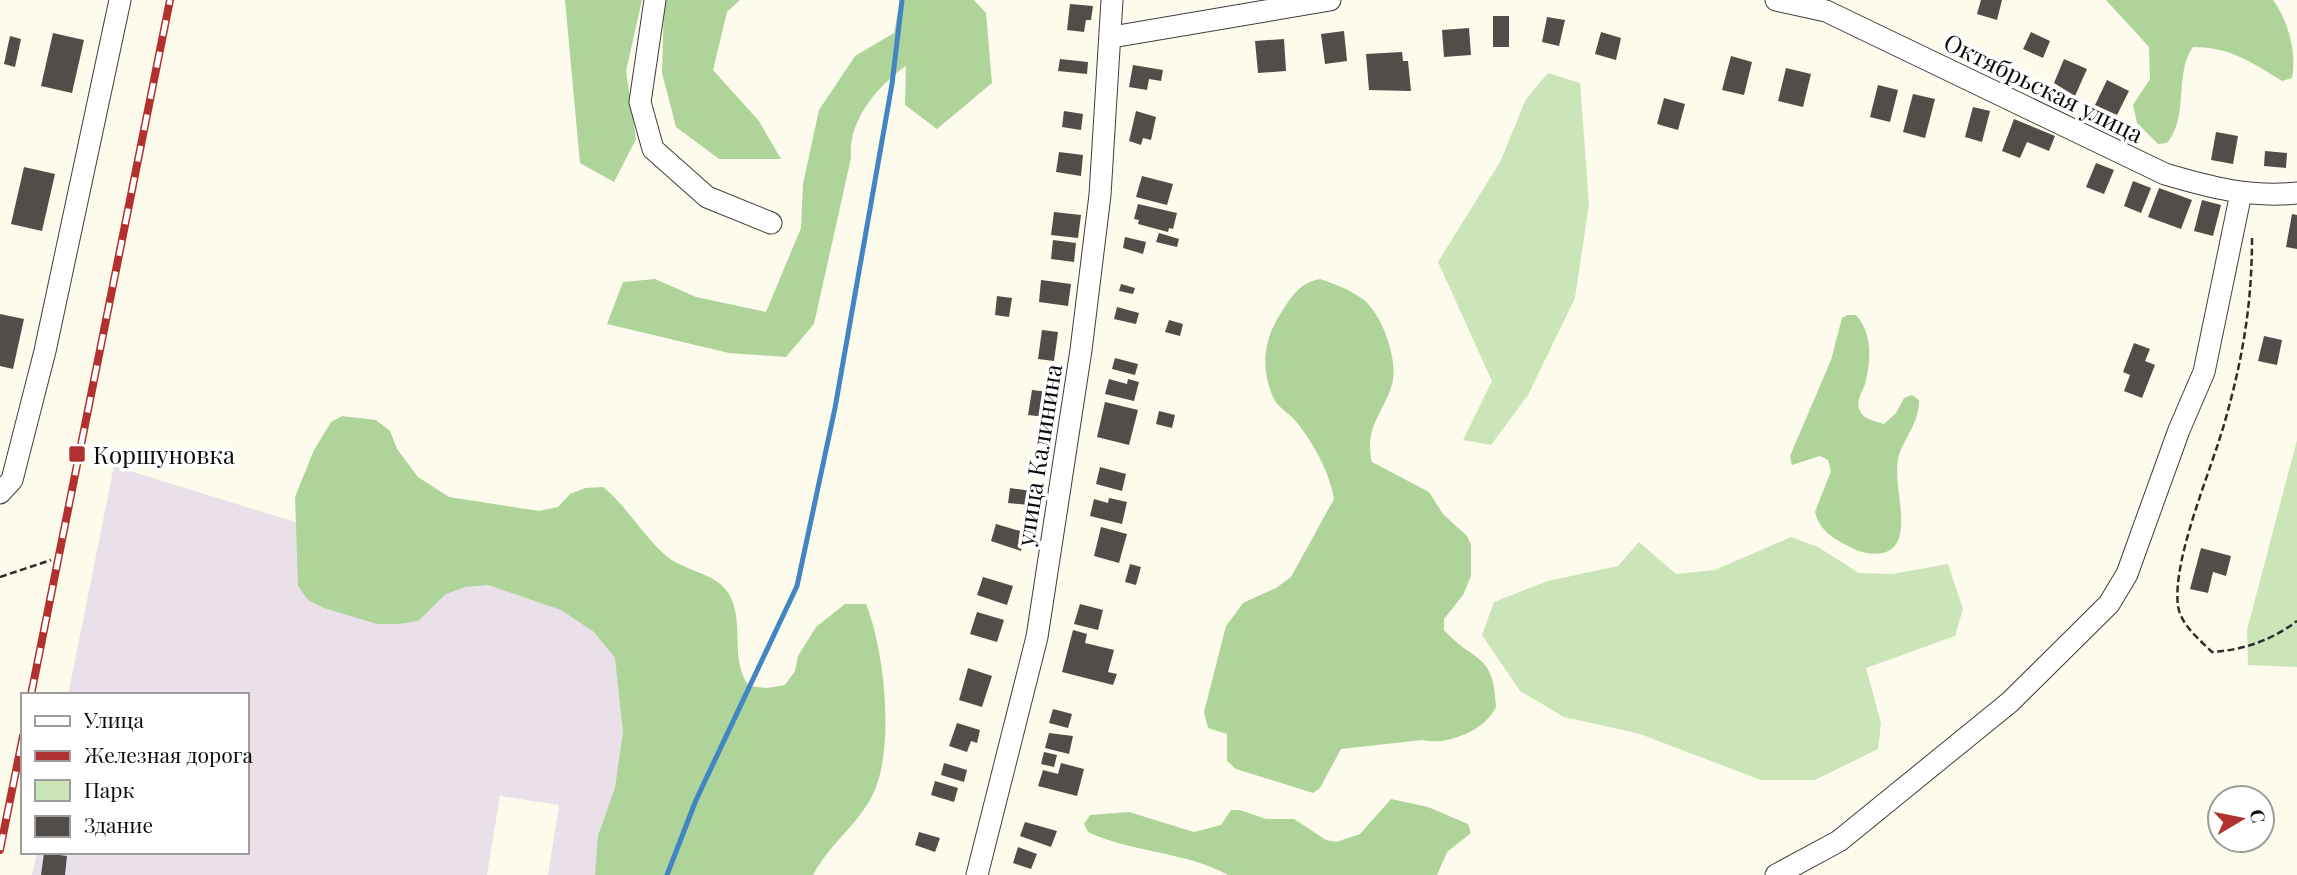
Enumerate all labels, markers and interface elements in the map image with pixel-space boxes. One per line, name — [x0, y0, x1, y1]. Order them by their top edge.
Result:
street label: Октябрьская улица — [1939, 25, 2149, 149]
street label: улица Калинина — [1008, 362, 1068, 549]
place label: Коршуновка — [93, 438, 235, 470]
marker: Коршуновка — [67, 444, 87, 464]
legend — [21, 693, 248, 854]
text: Улица — [83, 705, 145, 733]
text: Железная дорога — [84, 740, 253, 768]
text: Парк — [84, 775, 134, 803]
north arrow — [2206, 784, 2276, 854]
text: С — [2245, 807, 2273, 825]
text: Здание — [84, 810, 153, 838]

